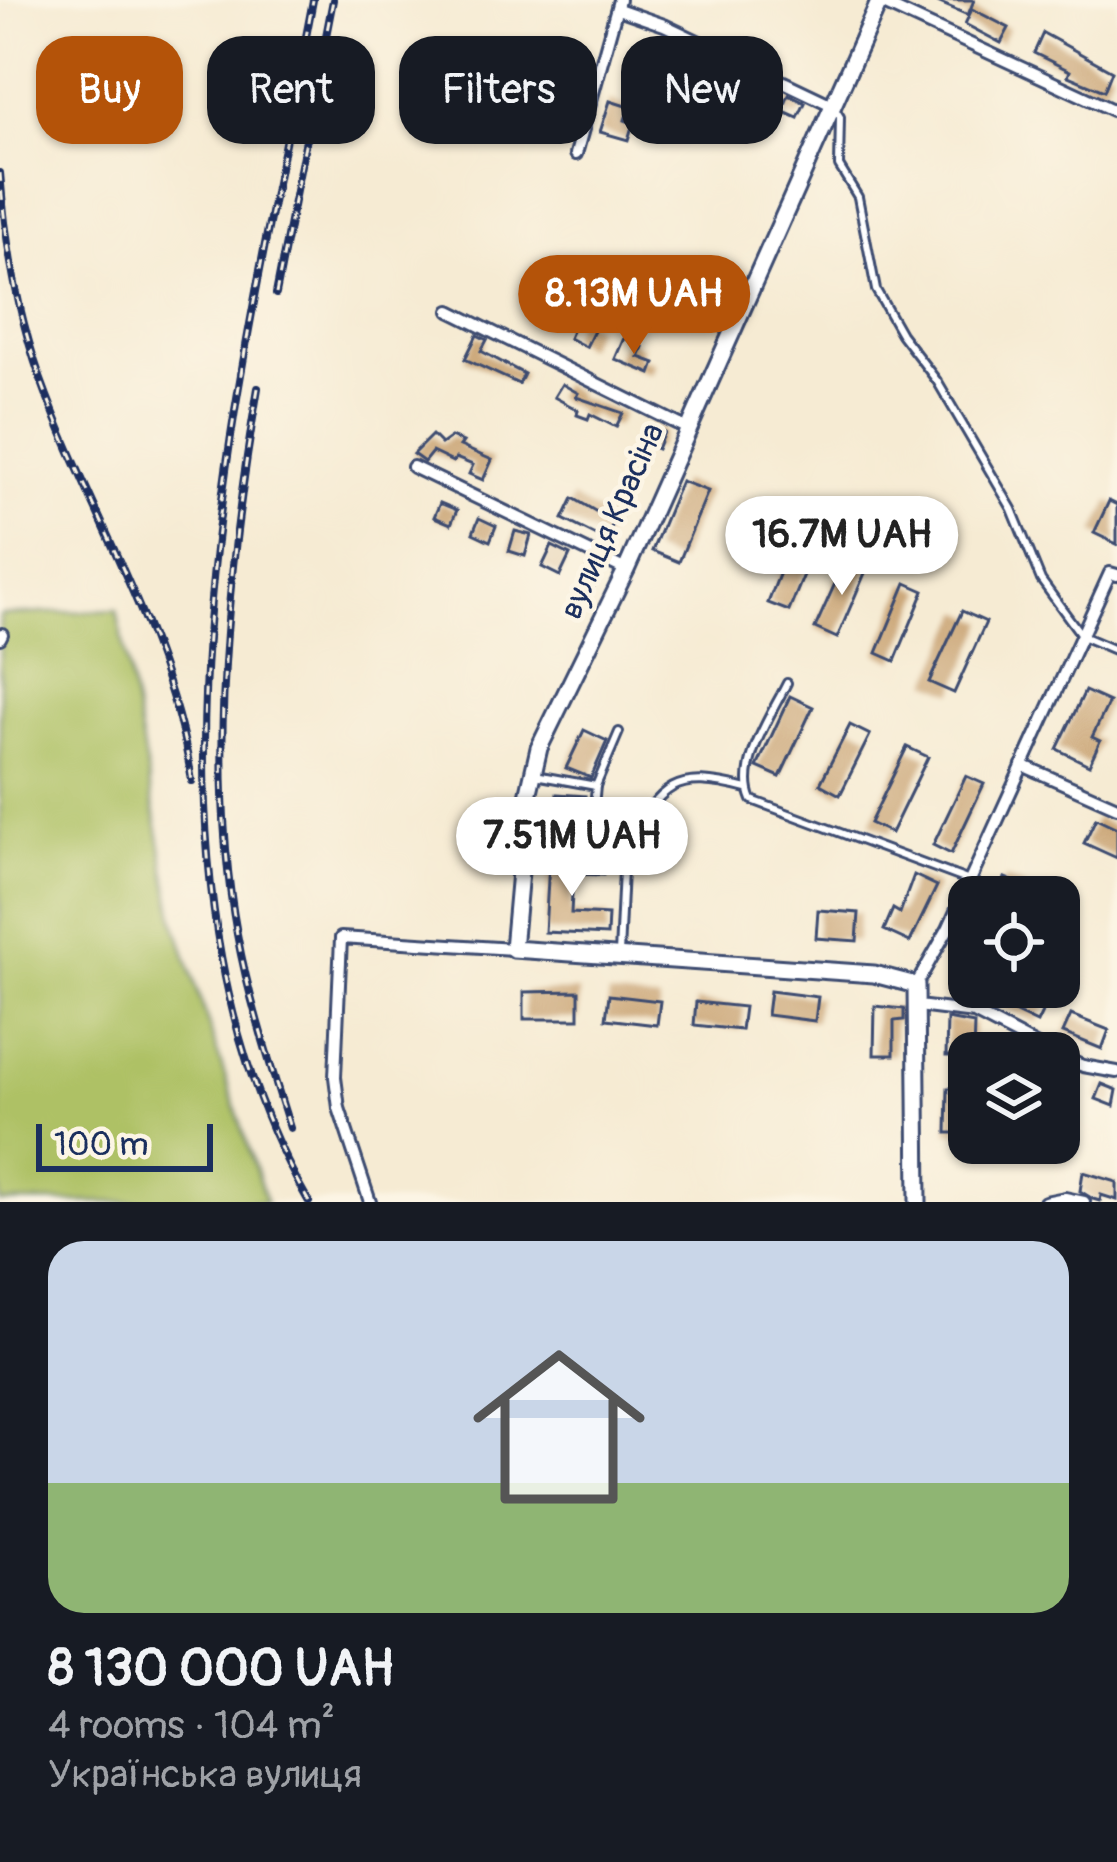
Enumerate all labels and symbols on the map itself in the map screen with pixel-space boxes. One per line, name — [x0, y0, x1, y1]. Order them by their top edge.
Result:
pin: 8.13M UAH — [497, 255, 771, 357]
street label: вулиця Красіна — [551, 417, 673, 625]
pin: 16.7M UAH — [705, 496, 979, 598]
pin: 7.51M UAH — [435, 797, 709, 899]
scale bar — [36, 1118, 213, 1171]

